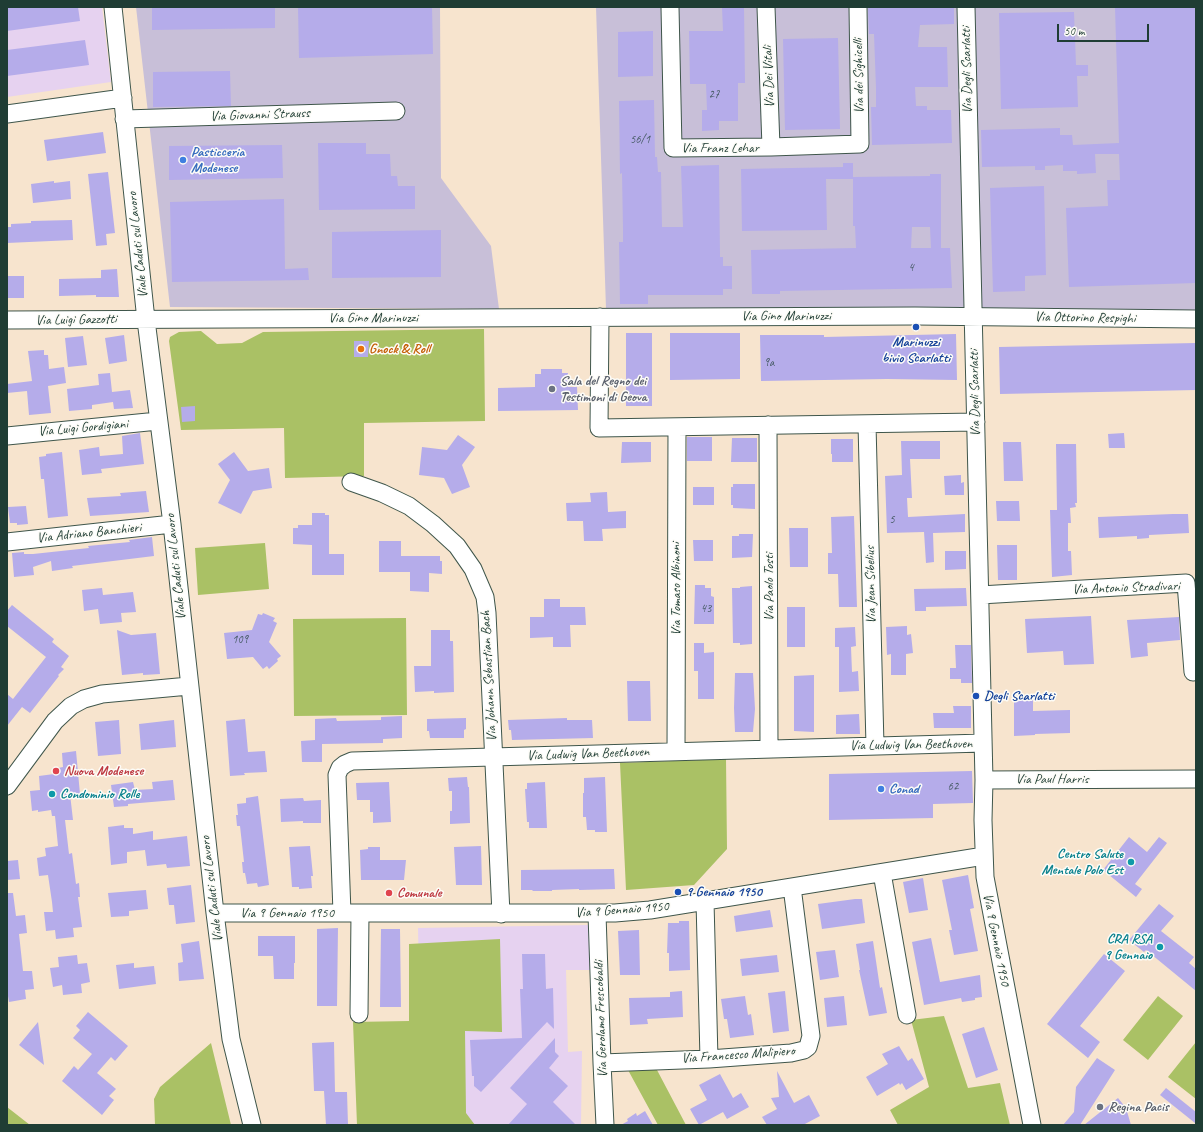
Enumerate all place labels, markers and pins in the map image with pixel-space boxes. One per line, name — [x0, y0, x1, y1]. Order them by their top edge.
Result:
place label: Pasticceria Modenese — [191, 144, 244, 176]
marker: Pasticceria Modenese — [178, 155, 188, 165]
marker: Marinuzzi bivio Scarlatti — [911, 322, 921, 332]
place label: Marinuzzi bivio Scarlatti — [882, 334, 950, 366]
place label: Gnock & Roll — [369, 341, 430, 357]
marker: Gnock & Roll — [356, 344, 366, 354]
place label: Sala del Regno dei Testimoni di Geova — [560, 373, 647, 406]
marker: Sala del Regno dei Testimoni di Geova — [547, 384, 557, 394]
place label: Degli Scarlatti — [984, 688, 1054, 704]
marker: Degli Scarlatti — [971, 691, 981, 701]
place label: Nuova Modenese — [64, 763, 143, 779]
marker: Nuova Modenese — [51, 766, 61, 776]
place label: Conad — [889, 781, 919, 797]
marker: Conad — [876, 784, 886, 794]
place label: Condominio Rolle — [60, 786, 139, 802]
marker: Condominio Rolle — [47, 789, 57, 799]
place label: Centro Salute Mentale Polo Est — [1042, 846, 1123, 878]
marker: Centro Salute Mentale Polo Est — [1126, 857, 1136, 867]
place label: 9 Gennaio 1950 — [686, 884, 762, 900]
place label: Comunale — [397, 885, 441, 901]
marker: 9 Gennaio 1950 — [673, 887, 683, 897]
marker: Comunale — [384, 888, 394, 898]
place label: CRA RSA 9 Gennaio — [1104, 931, 1152, 964]
marker: CRA RSA 9 Gennaio — [1155, 942, 1165, 952]
place label: Regina Pacis — [1108, 1099, 1169, 1115]
marker: Regina Pacis — [1095, 1102, 1105, 1112]

